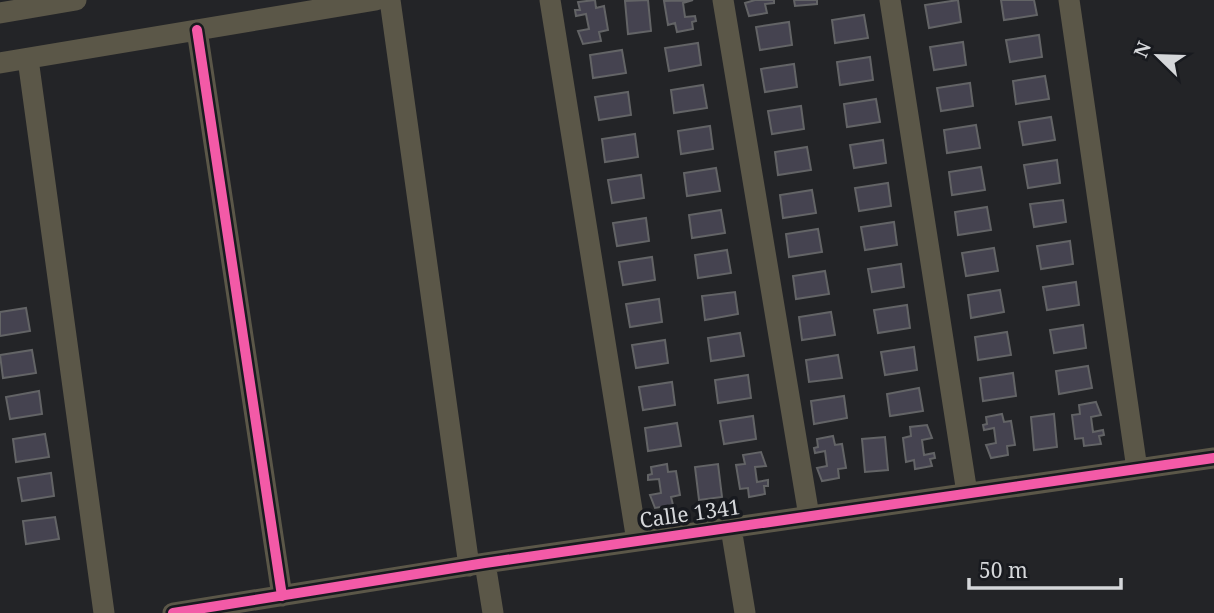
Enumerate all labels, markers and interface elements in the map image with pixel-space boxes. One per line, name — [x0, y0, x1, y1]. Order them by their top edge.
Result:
north arrow — [1123, 21, 1193, 91]
text: N — [1127, 37, 1157, 61]
street label: Calle 1341 — [638, 492, 742, 534]
scale bar — [969, 546, 1121, 590]
text: 50 m — [979, 556, 1028, 584]

